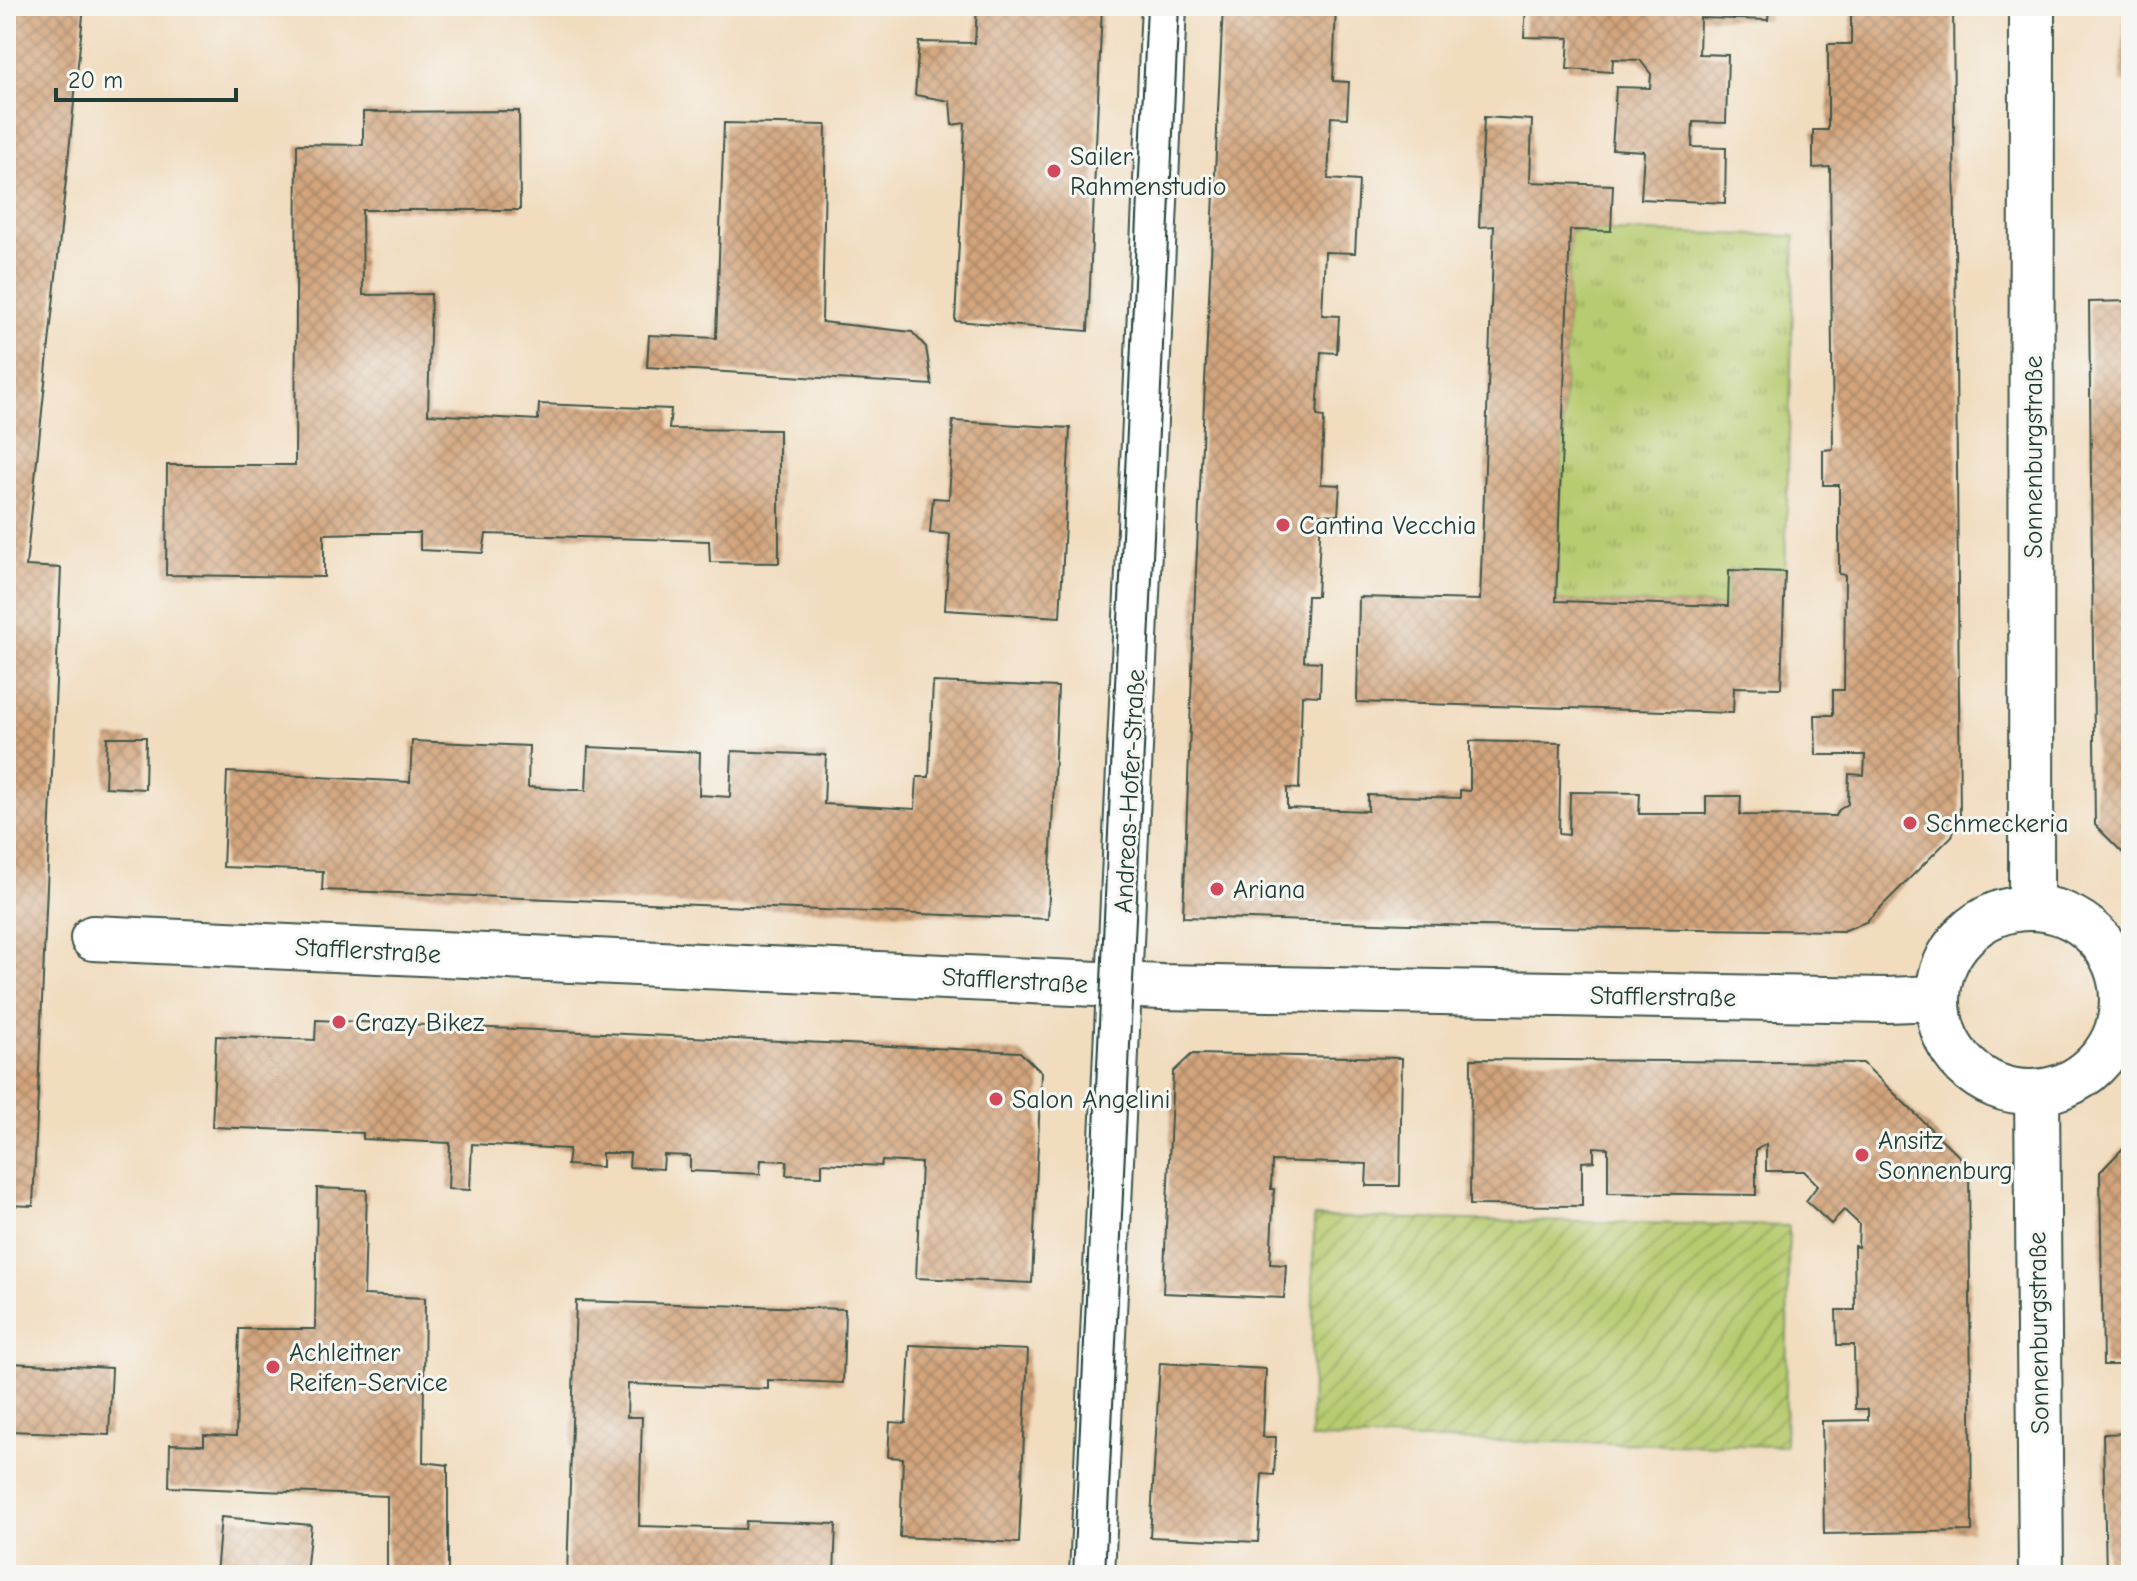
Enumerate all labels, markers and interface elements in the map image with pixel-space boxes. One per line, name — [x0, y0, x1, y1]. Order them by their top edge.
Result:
scale bar — [56, 52, 236, 102]
text: 20 m — [68, 66, 123, 94]
place label: Sailer Rahmenstudio — [1070, 142, 1226, 202]
marker: Sailer Rahmenstudio — [1045, 162, 1063, 180]
street label: Sonnenburgstraße — [2019, 356, 2049, 558]
place label: Cantina Vecchia — [1299, 511, 1476, 541]
marker: Cantina Vecchia — [1274, 516, 1292, 534]
street label: Andreas-Hofer-Straße — [1109, 668, 1151, 914]
place label: Schmeckeria — [1926, 809, 2069, 839]
marker: Schmeckeria — [1901, 814, 1919, 832]
place label: Ariana — [1233, 875, 1306, 905]
marker: Ariana — [1208, 880, 1226, 898]
street label: Stafflerstraße — [294, 932, 442, 970]
street label: Stafflerstraße — [941, 962, 1089, 1000]
street label: Stafflerstraße — [1590, 981, 1736, 1013]
place label: Crazy Bikez — [355, 1008, 484, 1038]
marker: Crazy Bikez — [330, 1013, 348, 1031]
place label: Salon Angelini — [1012, 1085, 1170, 1115]
marker: Salon Angelini — [987, 1090, 1005, 1108]
place label: Ansitz Sonnenburg — [1878, 1126, 2013, 1186]
marker: Ansitz Sonnenburg — [1853, 1146, 1871, 1164]
street label: Sonnenburgstraße — [2022, 1231, 2056, 1435]
place label: Achleitner Reifen-Service — [289, 1338, 448, 1398]
marker: Achleitner Reifen-Service — [264, 1358, 282, 1376]

